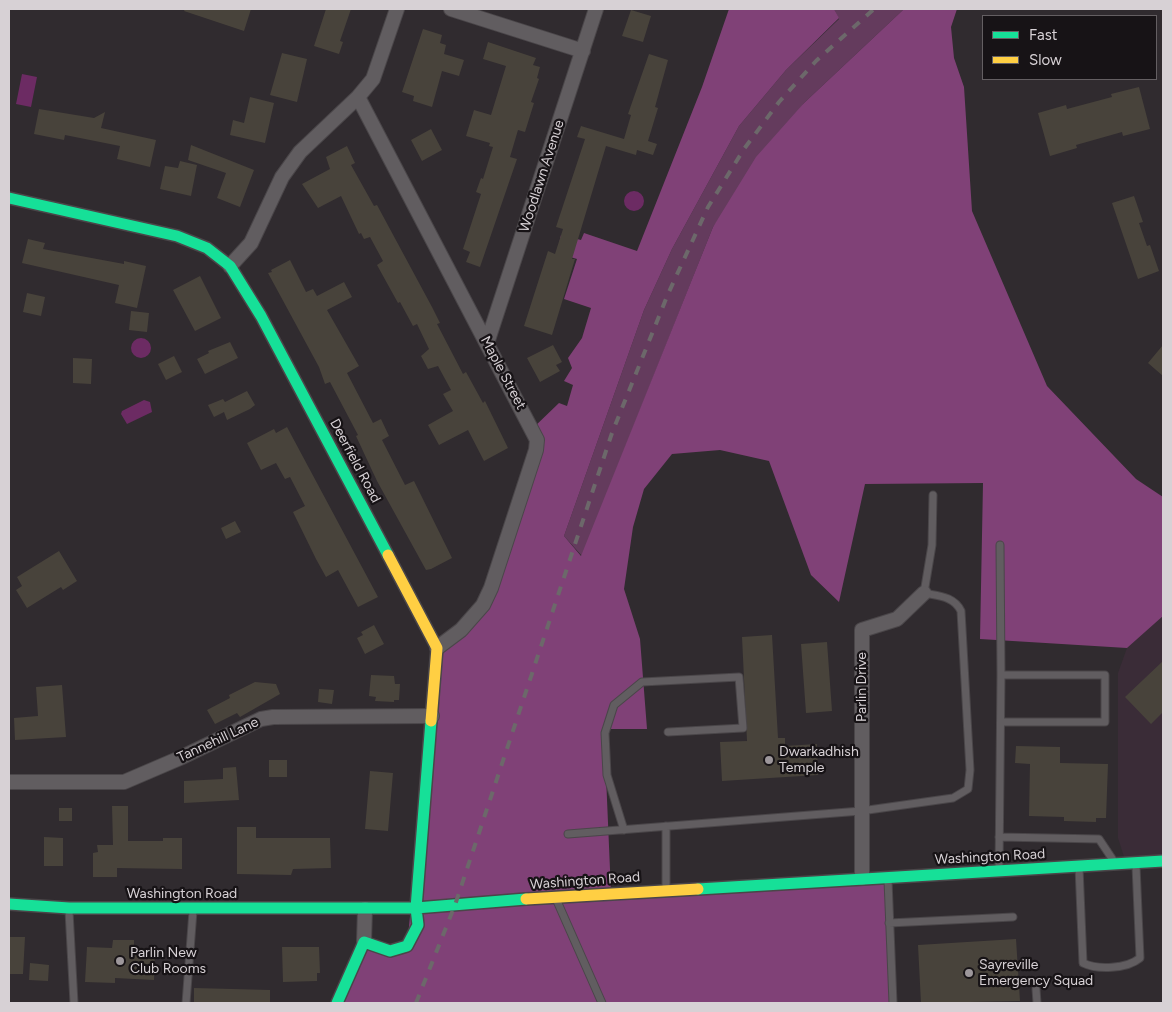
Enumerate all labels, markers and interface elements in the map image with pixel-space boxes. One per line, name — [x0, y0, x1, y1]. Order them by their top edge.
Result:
legend — [982, 15, 1157, 80]
text: Fast — [1029, 26, 1057, 44]
text: Slow — [1029, 51, 1062, 69]
street label: Woodlawn Avenue — [516, 118, 568, 234]
street label: Maple Street — [477, 333, 529, 413]
street label: Deerfield Road — [326, 416, 384, 506]
street label: Parlin Drive — [854, 652, 870, 722]
street label: Tannehill Lane — [175, 714, 261, 766]
place label: Dwarkadhish Temple — [779, 744, 859, 776]
marker: Dwarkadhish Temple — [763, 754, 775, 766]
street label: Washington Road — [934, 846, 1046, 868]
street label: Washington Road — [529, 869, 641, 893]
street label: Washington Road — [127, 886, 237, 902]
place label: Parlin New Club Rooms — [130, 945, 206, 978]
marker: Parlin New Club Rooms — [114, 955, 126, 967]
place label: Sayreville Emergency Squad — [979, 957, 1093, 990]
marker: Sayreville Emergency Squad — [963, 967, 975, 979]

